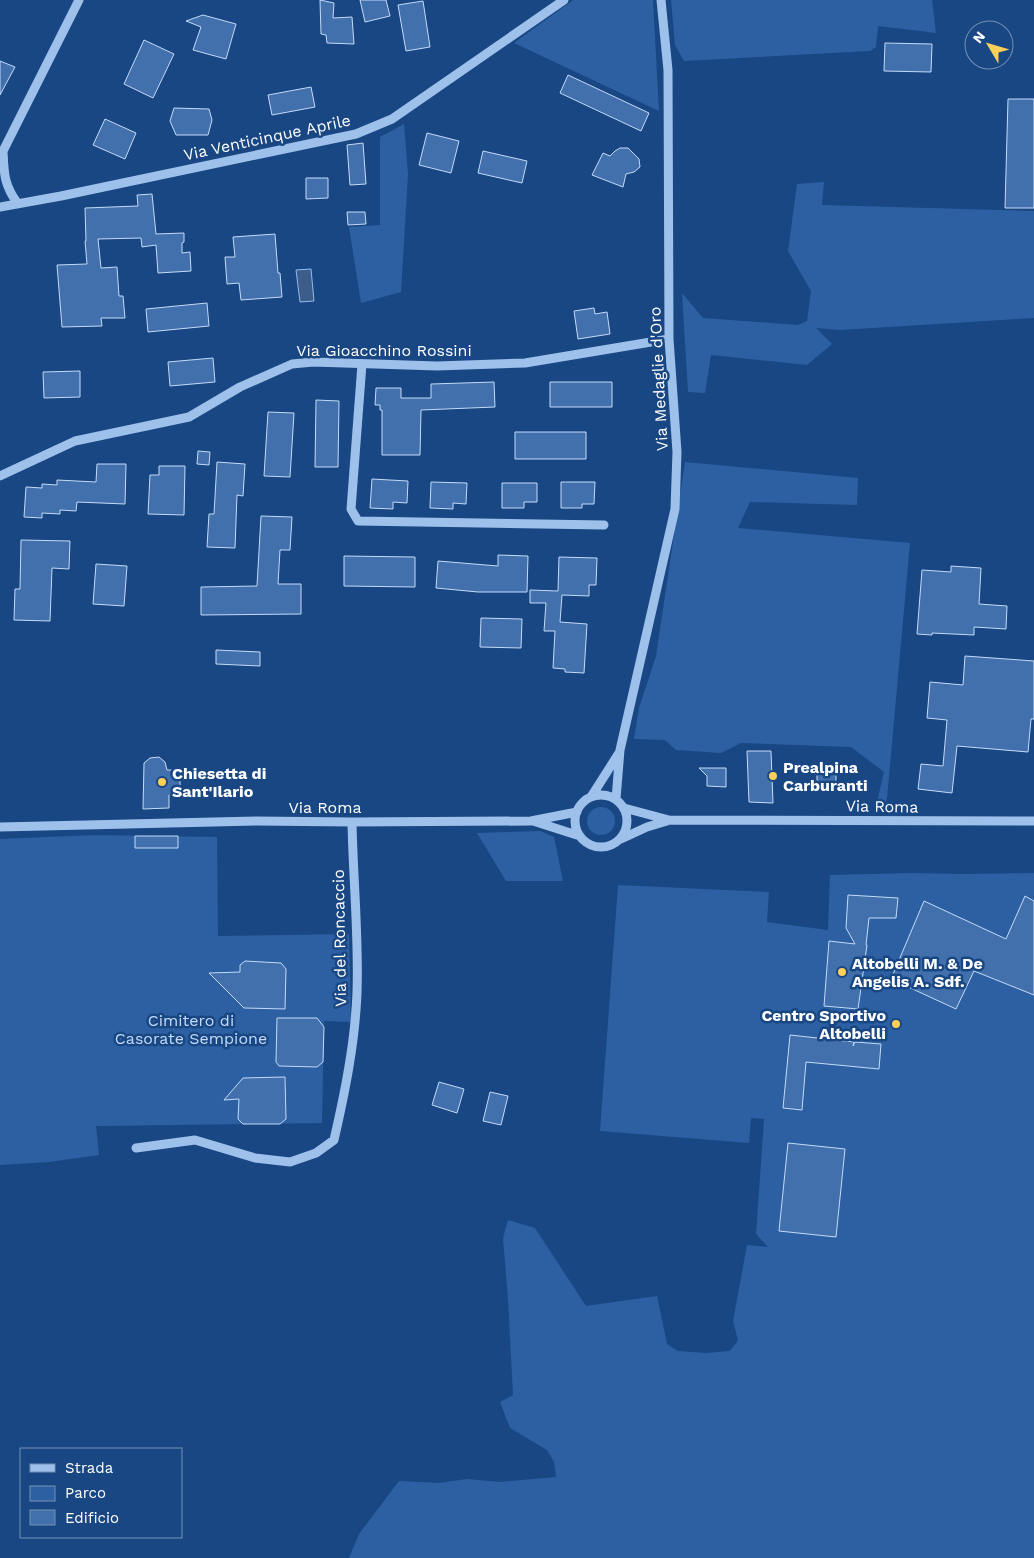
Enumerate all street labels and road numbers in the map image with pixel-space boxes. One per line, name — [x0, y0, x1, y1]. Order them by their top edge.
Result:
street label: Via Venticinque Aprile — [182, 110, 352, 164]
street label: Via Medaglie d'Oro — [645, 306, 672, 452]
street label: Via Gioacchino Rossini — [296, 341, 472, 360]
street label: Via Roma — [845, 796, 919, 817]
street label: Via Roma — [288, 798, 362, 817]
street label: Via del Roncaccio — [329, 869, 350, 1007]

